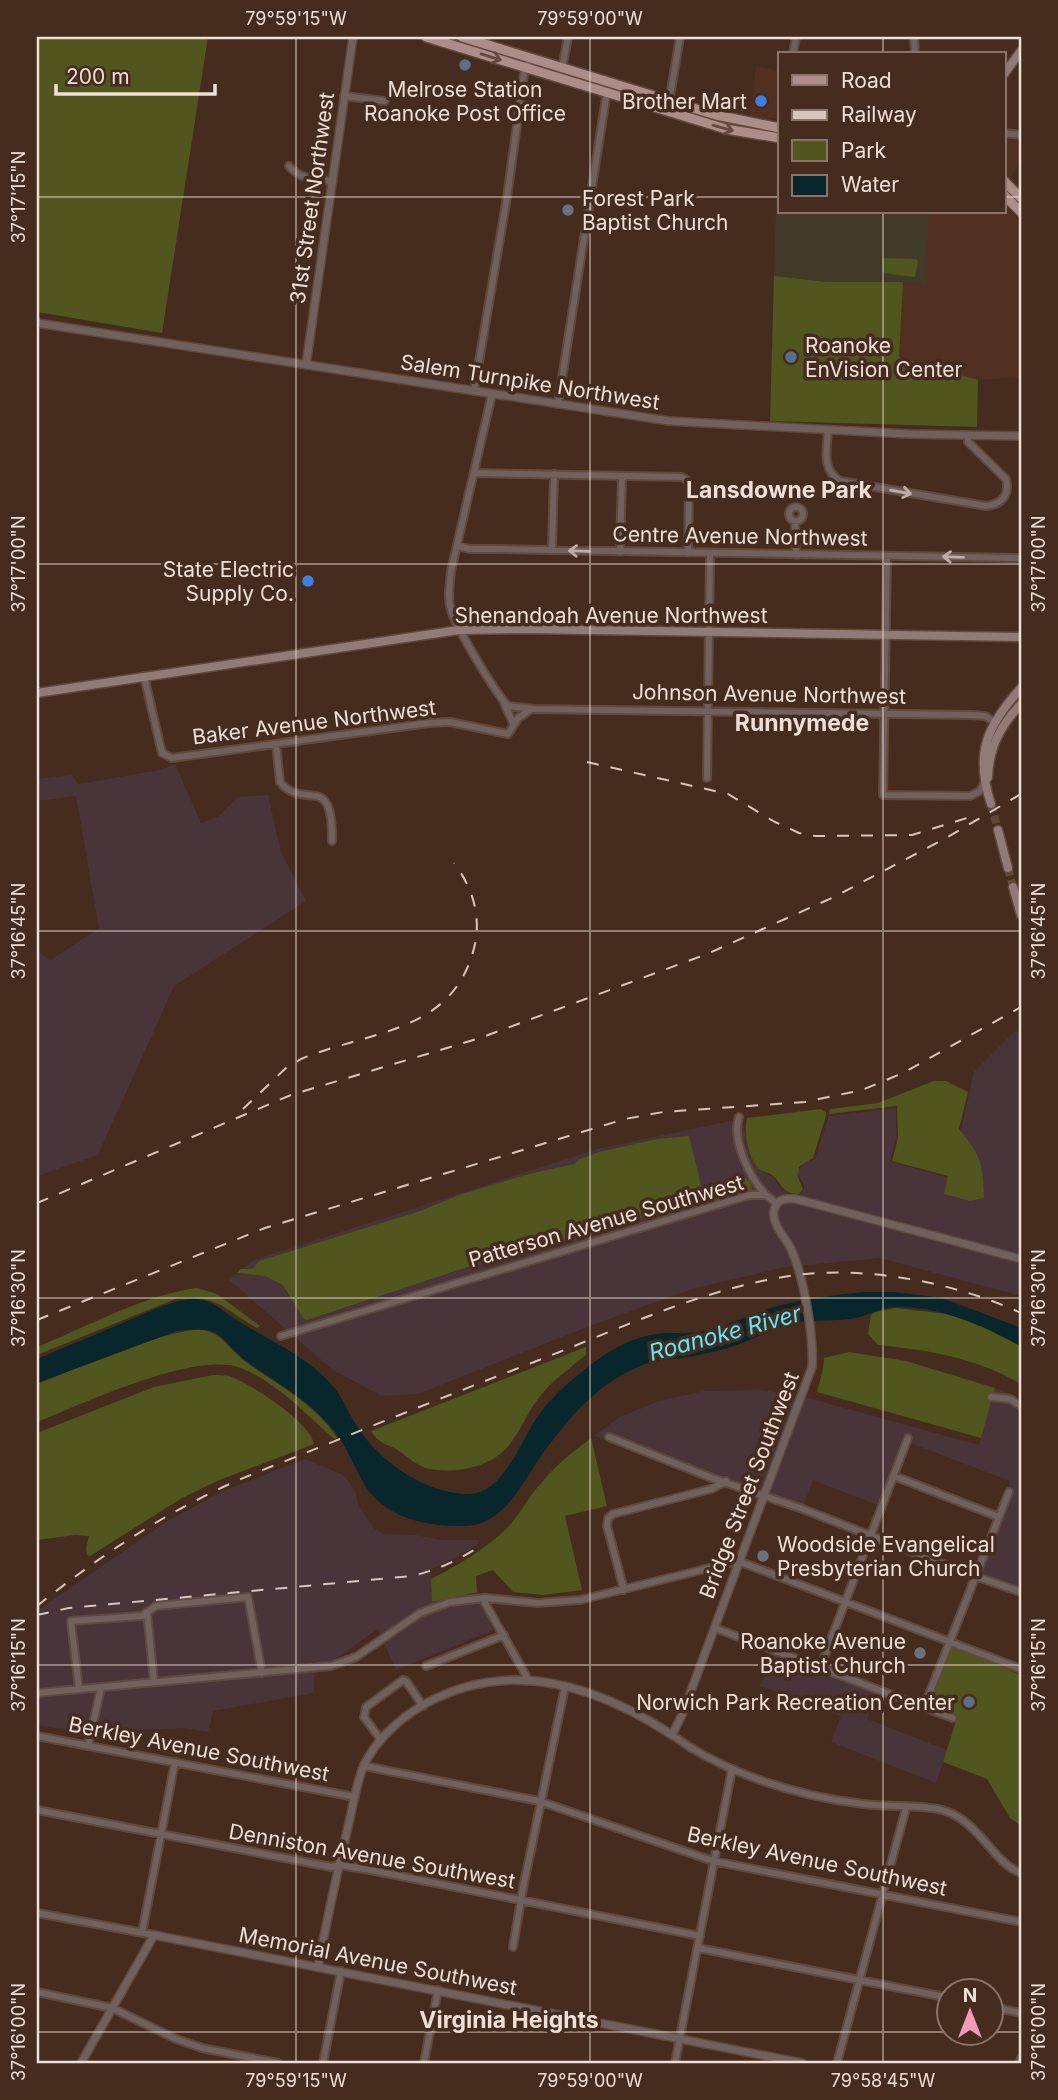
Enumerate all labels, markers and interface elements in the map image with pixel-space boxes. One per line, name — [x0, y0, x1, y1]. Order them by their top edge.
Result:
text: 79°59'15"W — [245, 8, 347, 29]
text: 79°59'00"W — [537, 8, 643, 29]
one-way arrow — [480, 51, 502, 64]
scale bar — [56, 52, 215, 96]
legend — [778, 52, 1006, 214]
marker: Melrose Station Roanoke Post Office — [457, 57, 473, 73]
text: 200 m — [66, 64, 130, 89]
text: Road — [841, 68, 892, 93]
place label: Melrose Station Roanoke Post Office — [364, 77, 566, 126]
place label: Brother Mart — [622, 89, 747, 114]
street label: 31st Street Northwest — [285, 90, 339, 305]
marker: Brother Mart — [753, 93, 769, 109]
text: Railway — [841, 102, 917, 127]
one-way arrow — [712, 122, 734, 135]
text: Park — [841, 138, 886, 163]
text: 37°17'15"N — [8, 151, 29, 243]
text: Water — [841, 172, 899, 197]
place label: Forest Park Baptist Church — [582, 186, 728, 235]
marker: Forest Park Baptist Church — [560, 202, 576, 218]
place label: Roanoke EnVision Center — [805, 333, 963, 382]
street label: Salem Turnpike Northwest — [399, 349, 661, 415]
marker: Roanoke EnVision Center — [783, 349, 799, 365]
district label: Lansdowne Park — [686, 476, 873, 504]
one-way arrow — [889, 486, 912, 499]
text: 37°17'00"N — [8, 515, 29, 613]
text: 37°17'00"N — [1028, 515, 1049, 613]
street label: Centre Avenue Northwest — [612, 521, 868, 551]
one-way arrow — [567, 544, 590, 557]
one-way arrow — [942, 551, 965, 564]
place label: State Electric Supply Co. — [163, 557, 294, 606]
marker: State Electric Supply Co. — [300, 573, 316, 589]
street label: Shenandoah Avenue Northwest — [454, 603, 768, 628]
street label: Johnson Avenue Northwest — [632, 679, 906, 709]
street label: Baker Avenue Northwest — [191, 695, 437, 749]
district label: Runnymede — [735, 709, 869, 737]
text: 37°16'45"N — [8, 883, 29, 979]
text: 37°16'45"N — [1028, 883, 1049, 979]
street label: Patterson Avenue Southwest — [466, 1170, 746, 1272]
text: 37°16'30"N — [8, 1249, 29, 1347]
text: 37°16'30"N — [1028, 1249, 1049, 1347]
water label: Roanoke River — [646, 1299, 805, 1367]
street label: Bridge Street Southwest — [694, 1368, 804, 1602]
place label: Woodside Evangelical Presbyterian Church — [777, 1532, 995, 1581]
marker: Woodside Evangelical Presbyterian Church — [755, 1548, 771, 1564]
text: 37°16'15"N — [8, 1618, 29, 1712]
text: 37°16'15"N — [1028, 1618, 1049, 1712]
place label: Roanoke Avenue Baptist Church — [740, 1629, 906, 1678]
marker: Roanoke Avenue Baptist Church — [912, 1645, 928, 1661]
place label: Norwich Park Recreation Center — [636, 1690, 955, 1715]
marker: Norwich Park Recreation Center — [961, 1694, 977, 1710]
street label: Berkley Avenue Southwest — [67, 1711, 331, 1787]
street label: Denniston Avenue Southwest — [227, 1818, 517, 1894]
street label: Berkley Avenue Southwest — [685, 1821, 949, 1901]
street label: Memorial Avenue Southwest — [237, 1922, 519, 2000]
north arrow — [936, 1978, 1006, 2048]
text: 37°16'00"N — [8, 1983, 29, 2081]
text: 37°16'00"N — [1028, 1983, 1049, 2081]
text: N — [963, 1984, 977, 2007]
district label: Virginia Heights — [419, 2006, 599, 2034]
text: 79°59'15"W — [245, 2070, 347, 2091]
text: 79°59'00"W — [537, 2070, 643, 2091]
text: 79°58'45"W — [831, 2070, 935, 2091]

